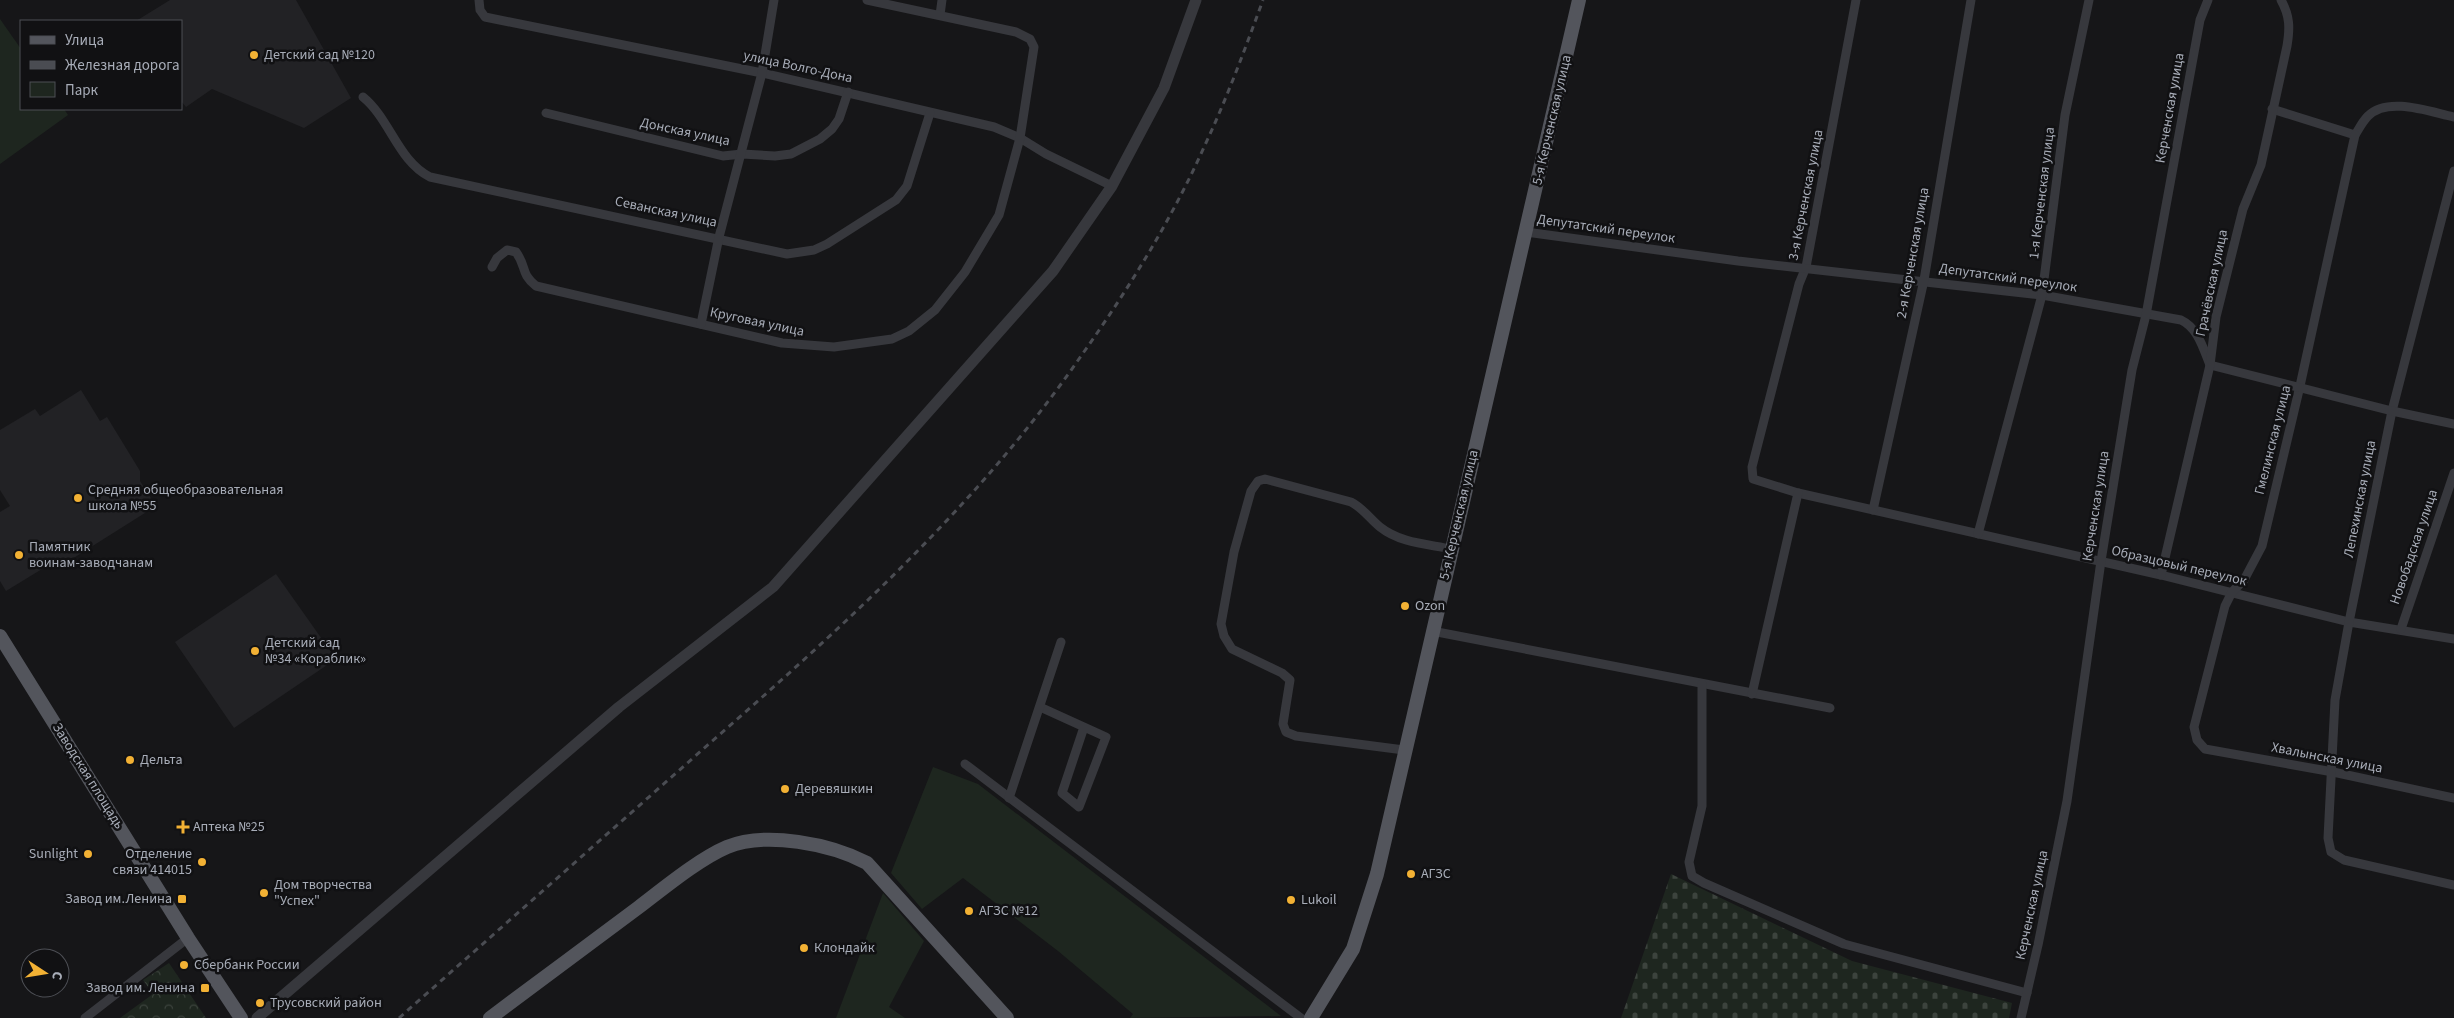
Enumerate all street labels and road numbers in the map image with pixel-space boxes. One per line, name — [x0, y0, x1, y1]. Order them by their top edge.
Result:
street label: улица Волго-Дона — [742, 46, 854, 88]
street label: Керченская улица — [2150, 51, 2190, 165]
street label: 5-я Керченская улица — [1527, 53, 1577, 187]
street label: Донская улица — [638, 113, 732, 151]
street label: 1-я Керченская улица — [2024, 126, 2060, 260]
street label: 3-я Керченская улица — [1784, 128, 1828, 262]
street label: 2-я Керченская улица — [1892, 186, 1934, 320]
street label: Севанская улица — [613, 191, 719, 233]
street label: Депутатский переулок — [1536, 209, 1676, 249]
street label: Грачёвская улица — [2191, 228, 2233, 338]
street label: Депутатский переулок — [1938, 258, 2078, 298]
street label: Круговая улица — [708, 302, 806, 342]
street label: Гмелинская улица — [2250, 383, 2296, 497]
street label: Лепехинская улица — [2339, 439, 2381, 559]
street label: 5-я Керченская улица — [1434, 448, 1484, 582]
street label: Керченская улица — [2077, 449, 2115, 563]
street label: Новобадская улица — [2385, 487, 2443, 607]
street label: Образцовый переулок — [2109, 541, 2249, 591]
street label: Заводская площадь — [47, 719, 129, 833]
street label: Хвалынская улица — [2270, 737, 2384, 779]
street label: Керченская улица — [2011, 848, 2053, 962]

